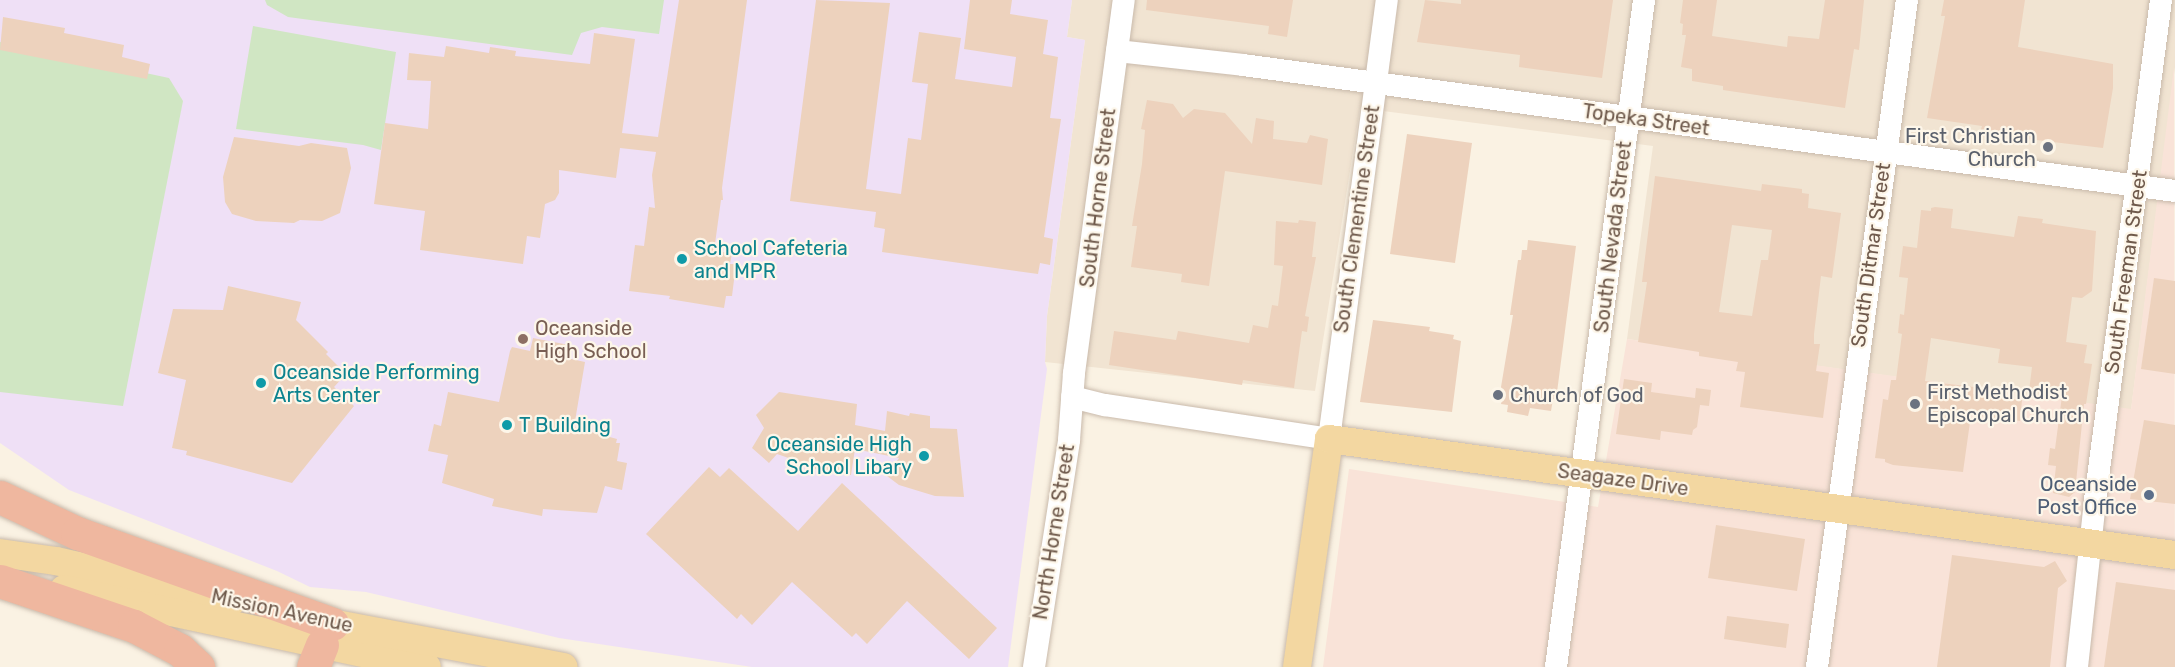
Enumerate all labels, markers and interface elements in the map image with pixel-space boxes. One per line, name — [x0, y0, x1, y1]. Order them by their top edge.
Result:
street label: Topeka Street — [1581, 99, 1711, 141]
street label: South Clementine Street — [1329, 104, 1385, 334]
street label: South Horne Street — [1075, 107, 1121, 289]
place label: First Christian Church — [1905, 124, 2036, 171]
street label: South Nevada Street — [1589, 140, 1637, 334]
marker: First Christian Church — [2041, 140, 2055, 154]
street label: South Ditmar Street — [1846, 161, 1896, 349]
street label: South Freeman Street — [2100, 168, 2152, 376]
place label: School Cafeteria and MPR — [694, 236, 848, 283]
marker: School Cafeteria and MPR — [675, 252, 689, 266]
place label: Oceanside High School — [535, 316, 647, 363]
marker: Oceanside High School — [516, 332, 530, 346]
place label: Oceanside Performing Arts Center — [273, 360, 480, 407]
marker: Oceanside Performing Arts Center — [254, 376, 268, 390]
place label: First Methodist Episcopal Church — [1927, 380, 2089, 427]
place label: Church of God — [1510, 383, 1644, 407]
marker: Church of God — [1491, 388, 1505, 402]
marker: First Methodist Episcopal Church — [1908, 397, 1922, 411]
place label: T Building — [519, 413, 611, 437]
marker: T Building — [500, 418, 514, 432]
place label: Oceanside High School Libary — [767, 432, 912, 479]
street label: North Horne Street — [1028, 443, 1080, 621]
marker: Oceanside High School Libary — [917, 449, 931, 463]
street label: Seagaze Drive — [1556, 459, 1690, 501]
place label: Oceanside Post Office — [2037, 472, 2137, 519]
marker: Oceanside Post Office — [2142, 488, 2156, 502]
street label: Mission Avenue — [209, 584, 355, 638]

